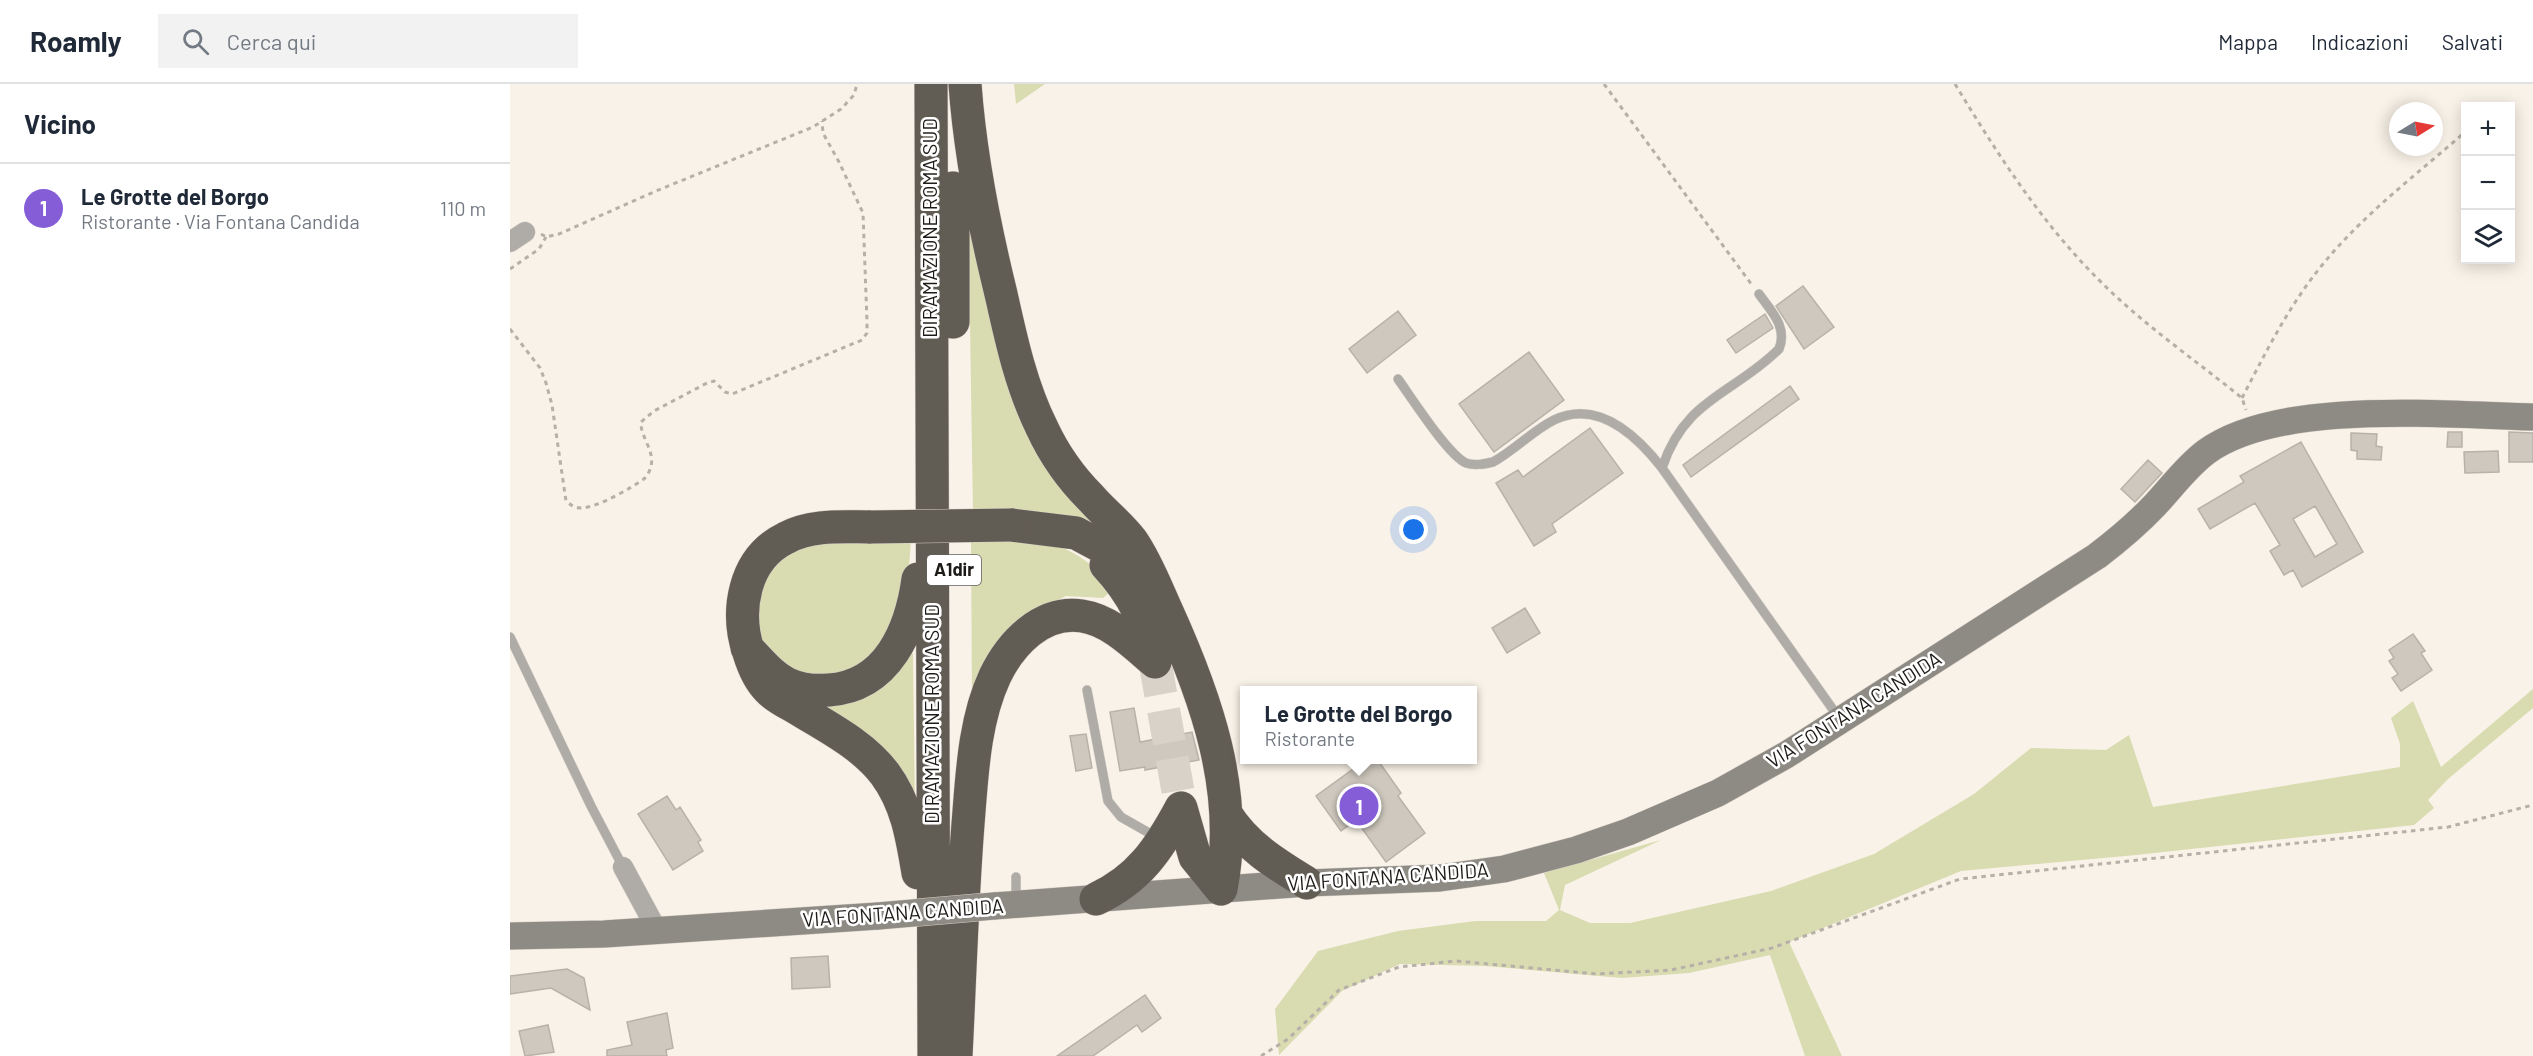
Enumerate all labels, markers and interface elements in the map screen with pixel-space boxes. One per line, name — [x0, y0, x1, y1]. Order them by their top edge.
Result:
search box — [158, 14, 578, 68]
text: Roamly — [30, 24, 122, 58]
icon: search — [179, 25, 212, 58]
text: Cerca qui — [227, 28, 316, 54]
text: Mappa — [2218, 29, 2278, 54]
text: Indicazioni — [2311, 29, 2409, 54]
text: Salvati — [2442, 29, 2503, 54]
north arrow — [2389, 102, 2443, 156]
map controls — [2461, 102, 2515, 264]
button: + — [2461, 102, 2515, 156]
text: Vicino — [24, 108, 96, 139]
street label: DIRAMAZIONE ROMA SUD — [917, 118, 941, 338]
button: − — [2461, 156, 2515, 210]
text: Le Grotte del Borgo — [81, 183, 269, 209]
text: 1 — [40, 196, 47, 220]
text: 110 m — [440, 196, 486, 220]
text: Ristorante · Via Fontana Candida — [81, 209, 360, 233]
button: layers — [2461, 210, 2515, 264]
your location — [1399, 515, 1428, 544]
road number: A1dir — [927, 555, 981, 585]
street label: DIRAMAZIONE ROMA SUD — [919, 604, 943, 824]
street label: VIA FONTANA CANDIDA — [1762, 646, 1945, 773]
popup — [1240, 686, 1477, 764]
text: Le Grotte del Borgo — [1264, 700, 1453, 726]
text: Ristorante — [1264, 726, 1355, 750]
pin: 1 — [1340, 784, 1378, 828]
street label: VIA FONTANA CANDIDA — [1287, 857, 1489, 895]
street label: VIA FONTANA CANDIDA — [802, 893, 1004, 931]

